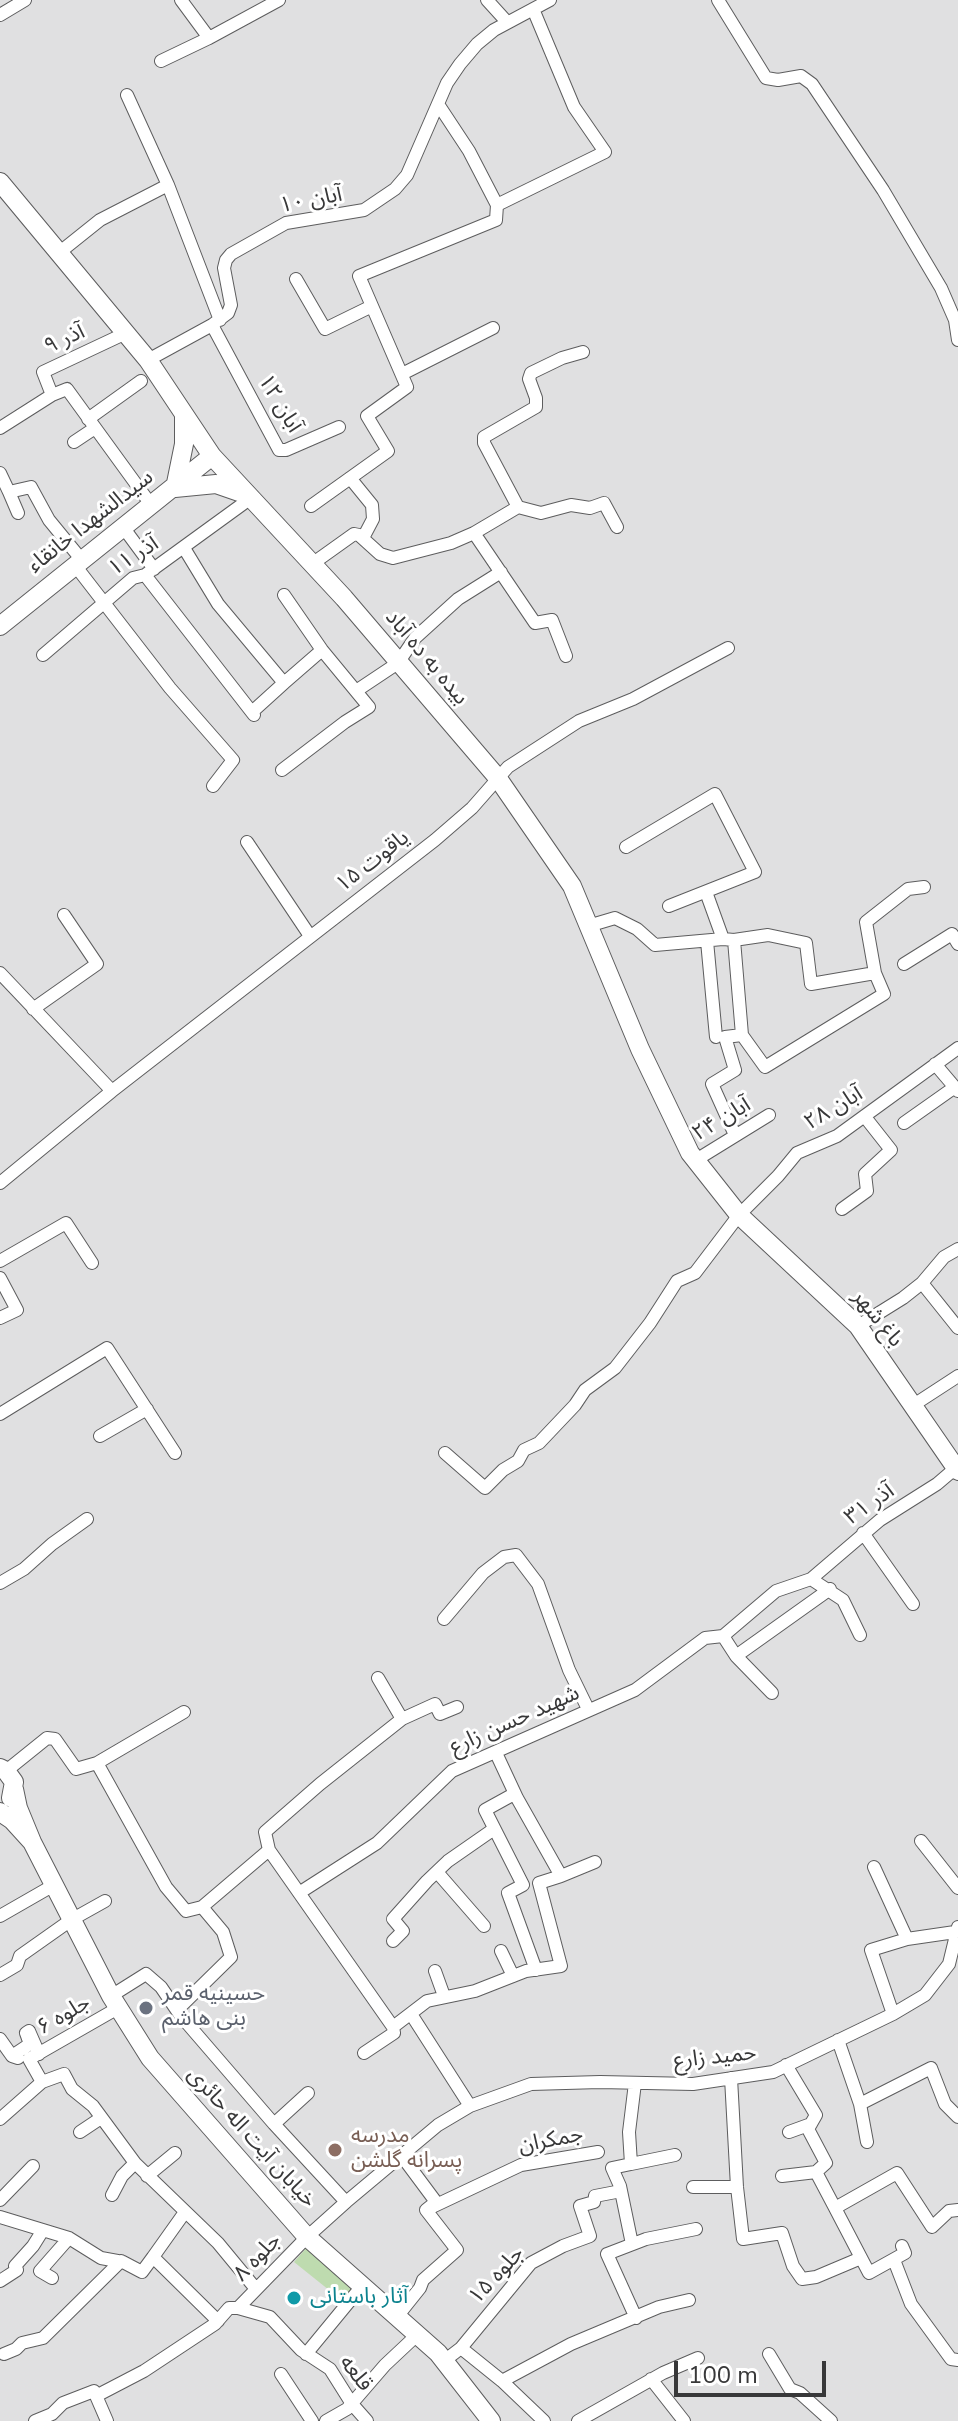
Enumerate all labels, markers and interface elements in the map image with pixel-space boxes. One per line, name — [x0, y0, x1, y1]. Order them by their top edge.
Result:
street label: آبان ۱۰ — [277, 182, 345, 220]
street label: آذر ۹ — [40, 319, 90, 361]
street label: آبان ۱۲ — [251, 370, 307, 438]
street label: سیدالشهدا خانقاء — [23, 465, 159, 579]
street label: آذر ۱۱ — [104, 531, 164, 583]
street label: بیده به ده آباد — [379, 605, 473, 711]
street label: یاقوت ۱۵ — [331, 825, 415, 899]
street label: آبان ۲۸ — [800, 1081, 868, 1137]
street label: آبان ۲۴ — [688, 1092, 756, 1148]
street label: باغ شهر — [846, 1285, 908, 1353]
street label: آذر ۳۱ — [840, 1479, 900, 1531]
street label: شهید حسن زارع — [446, 1681, 584, 1761]
place label: حسینیه قمر بنی هاشم — [162, 1982, 265, 2034]
street label: جلوه ۶ — [33, 1990, 95, 2042]
marker: حسینیه قمر بنی هاشم — [137, 1999, 155, 2017]
street label: حمید زارع — [672, 2041, 758, 2075]
street label: خیابان آیت اله حائری — [181, 2062, 321, 2214]
street label: جمکران — [516, 2122, 586, 2160]
place label: مدرسه پسرانه گلشن — [351, 2124, 462, 2176]
marker: مدرسه پسرانه گلشن — [326, 2141, 344, 2159]
street label: جلوه ۸ — [229, 2228, 287, 2288]
street label: جلوه ۱۵ — [464, 2242, 530, 2310]
place label: آثار باستانی — [310, 2285, 408, 2311]
marker: آثار باستانی — [285, 2289, 303, 2307]
scale bar — [678, 2345, 830, 2395]
street label: قلعه — [333, 2351, 377, 2397]
text: 100 m — [688, 2359, 758, 2391]

